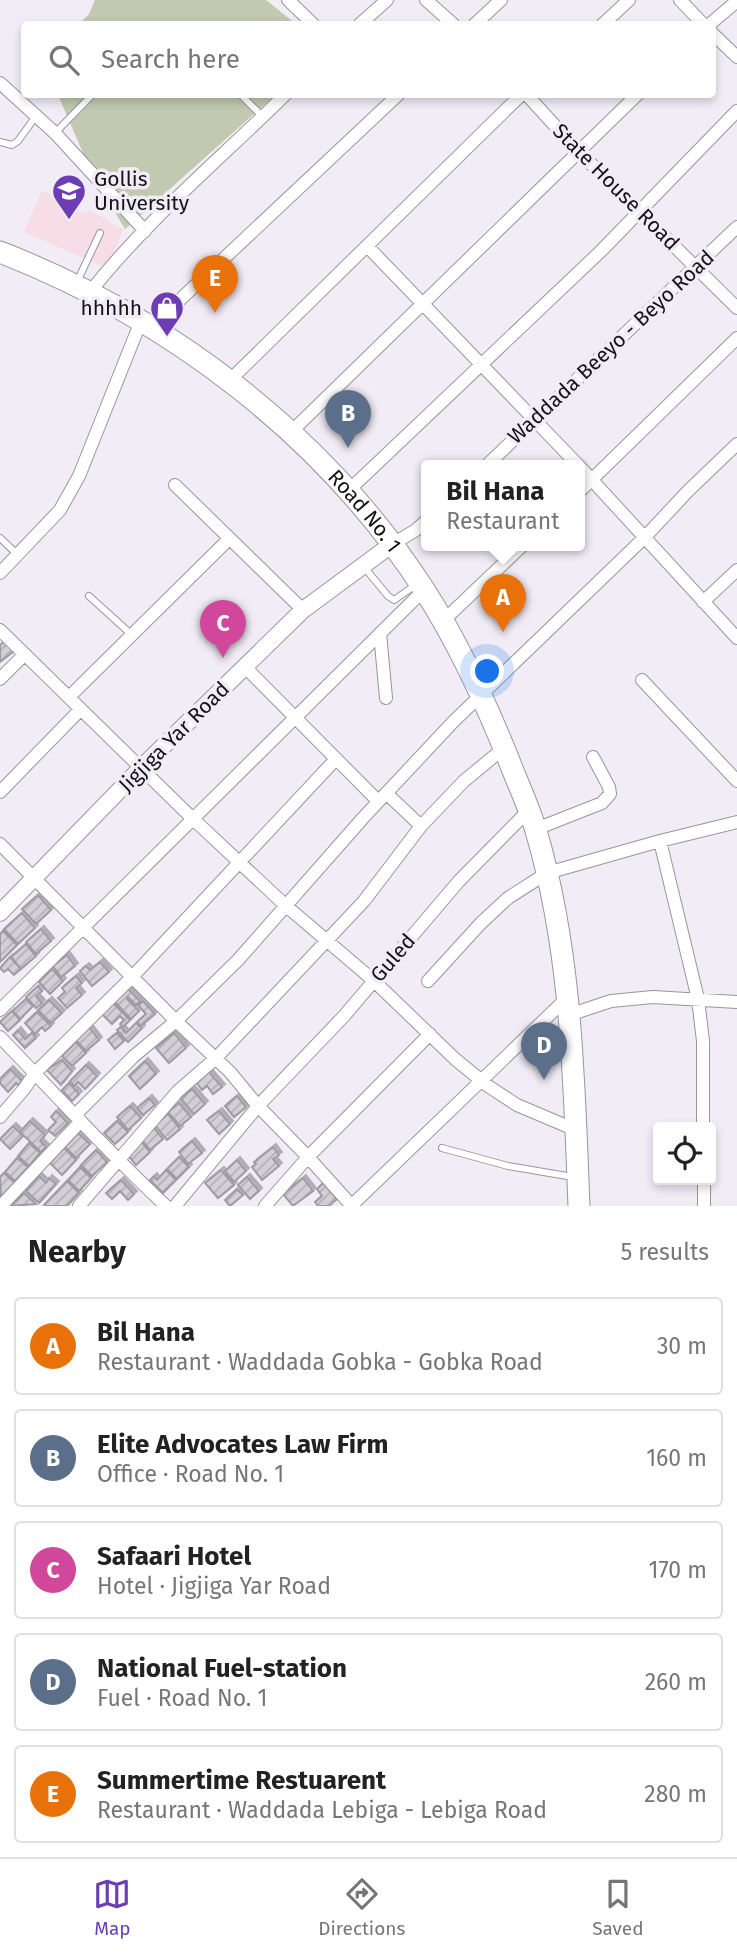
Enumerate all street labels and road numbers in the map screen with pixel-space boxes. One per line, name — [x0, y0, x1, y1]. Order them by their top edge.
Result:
street label: State House Road — [547, 118, 685, 256]
street label: Waddada Beeyo - Beyo Road — [502, 245, 720, 449]
street label: Road No. 1 — [322, 464, 407, 557]
street label: Jigjiga Yar Road — [113, 676, 235, 798]
street label: Guled — [365, 929, 421, 987]

